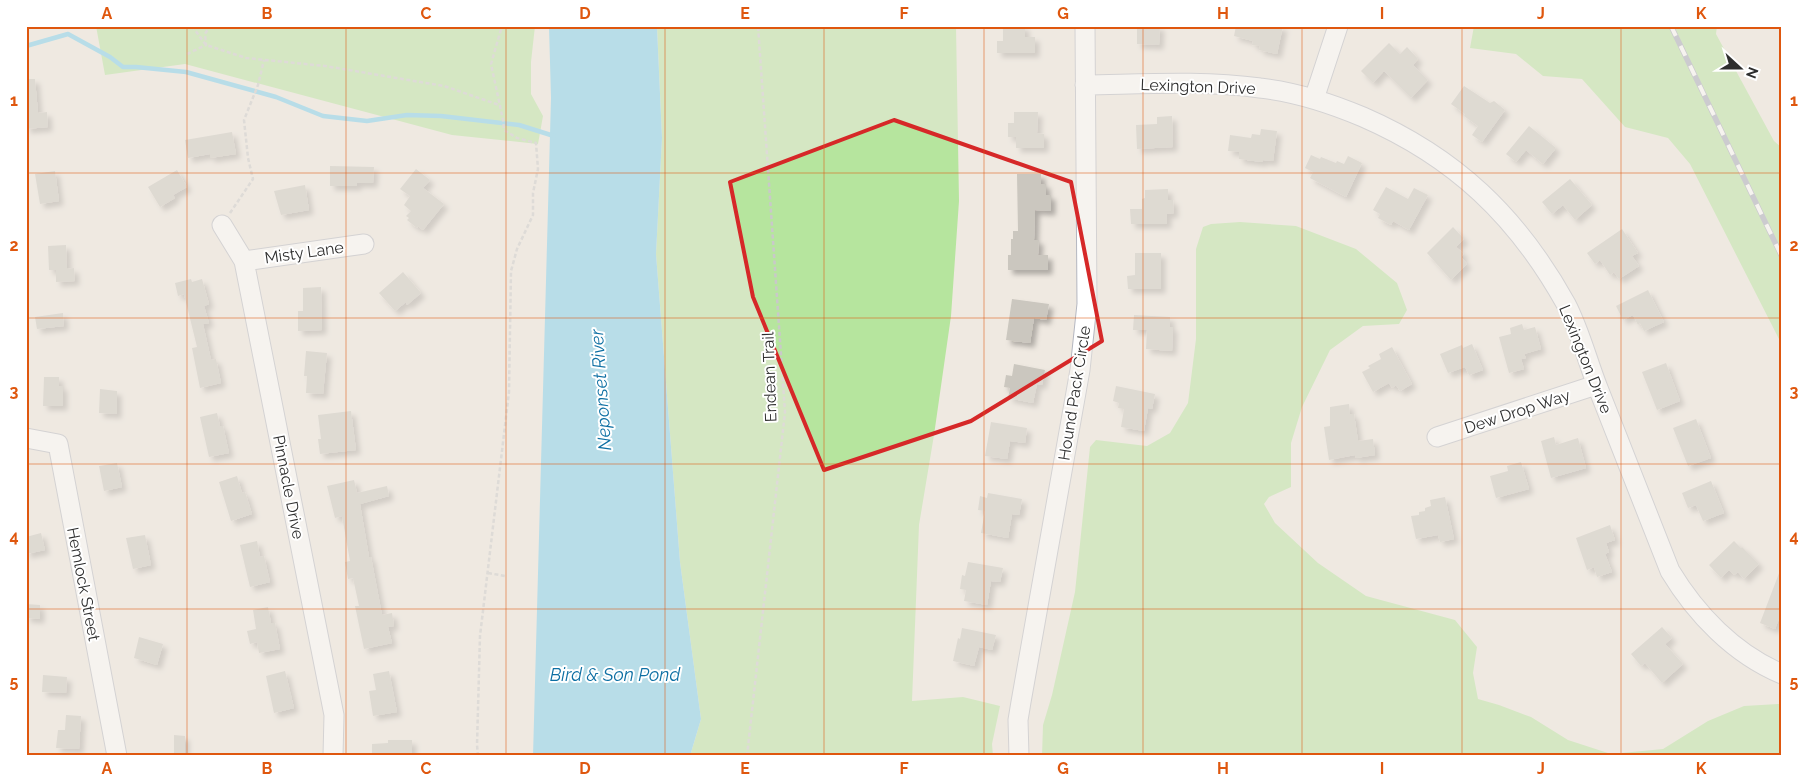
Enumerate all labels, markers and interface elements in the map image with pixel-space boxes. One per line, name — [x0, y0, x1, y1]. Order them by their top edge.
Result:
text: A — [102, 4, 113, 23]
text: B — [262, 4, 273, 23]
text: C — [421, 4, 432, 23]
text: D — [579, 4, 591, 23]
text: E — [740, 4, 750, 23]
text: F — [899, 4, 909, 23]
text: G — [1057, 4, 1069, 23]
text: H — [1217, 4, 1229, 23]
text: I — [1380, 4, 1384, 23]
text: J — [1537, 4, 1545, 23]
text: K — [1696, 4, 1707, 23]
north arrow — [1716, 42, 1766, 92]
text: N — [1743, 65, 1762, 81]
street label: Lexington Drive — [1140, 75, 1256, 98]
text: 1 — [10, 91, 18, 110]
text: 1 — [1790, 91, 1798, 110]
text: 2 — [9, 236, 19, 255]
text: 2 — [1789, 236, 1799, 255]
street label: Misty Lane — [263, 238, 345, 267]
street label: Lexington Drive — [1555, 302, 1616, 416]
street label: Hound Pack Circle — [1054, 324, 1095, 462]
water label: Neponset River — [586, 328, 615, 451]
street label: Endean Trail — [758, 331, 781, 423]
text: 3 — [10, 382, 19, 401]
text: 3 — [1790, 382, 1799, 401]
street label: Dew Drop Way — [1462, 385, 1573, 438]
street label: Pinnacle Drive — [269, 433, 308, 541]
street label: Hemlock Street — [63, 526, 104, 643]
text: 4 — [9, 527, 19, 546]
text: 4 — [1789, 527, 1799, 546]
water label: Bird & Son Pond — [550, 664, 681, 685]
text: 5 — [10, 672, 19, 691]
text: 5 — [1790, 672, 1799, 691]
text: A — [102, 759, 113, 778]
text: B — [262, 759, 273, 778]
text: C — [421, 759, 432, 778]
text: D — [579, 759, 591, 778]
text: E — [740, 759, 750, 778]
text: F — [899, 759, 909, 778]
text: G — [1057, 759, 1069, 778]
text: H — [1217, 759, 1229, 778]
text: I — [1380, 759, 1384, 778]
text: J — [1537, 759, 1545, 778]
text: K — [1696, 759, 1707, 778]

